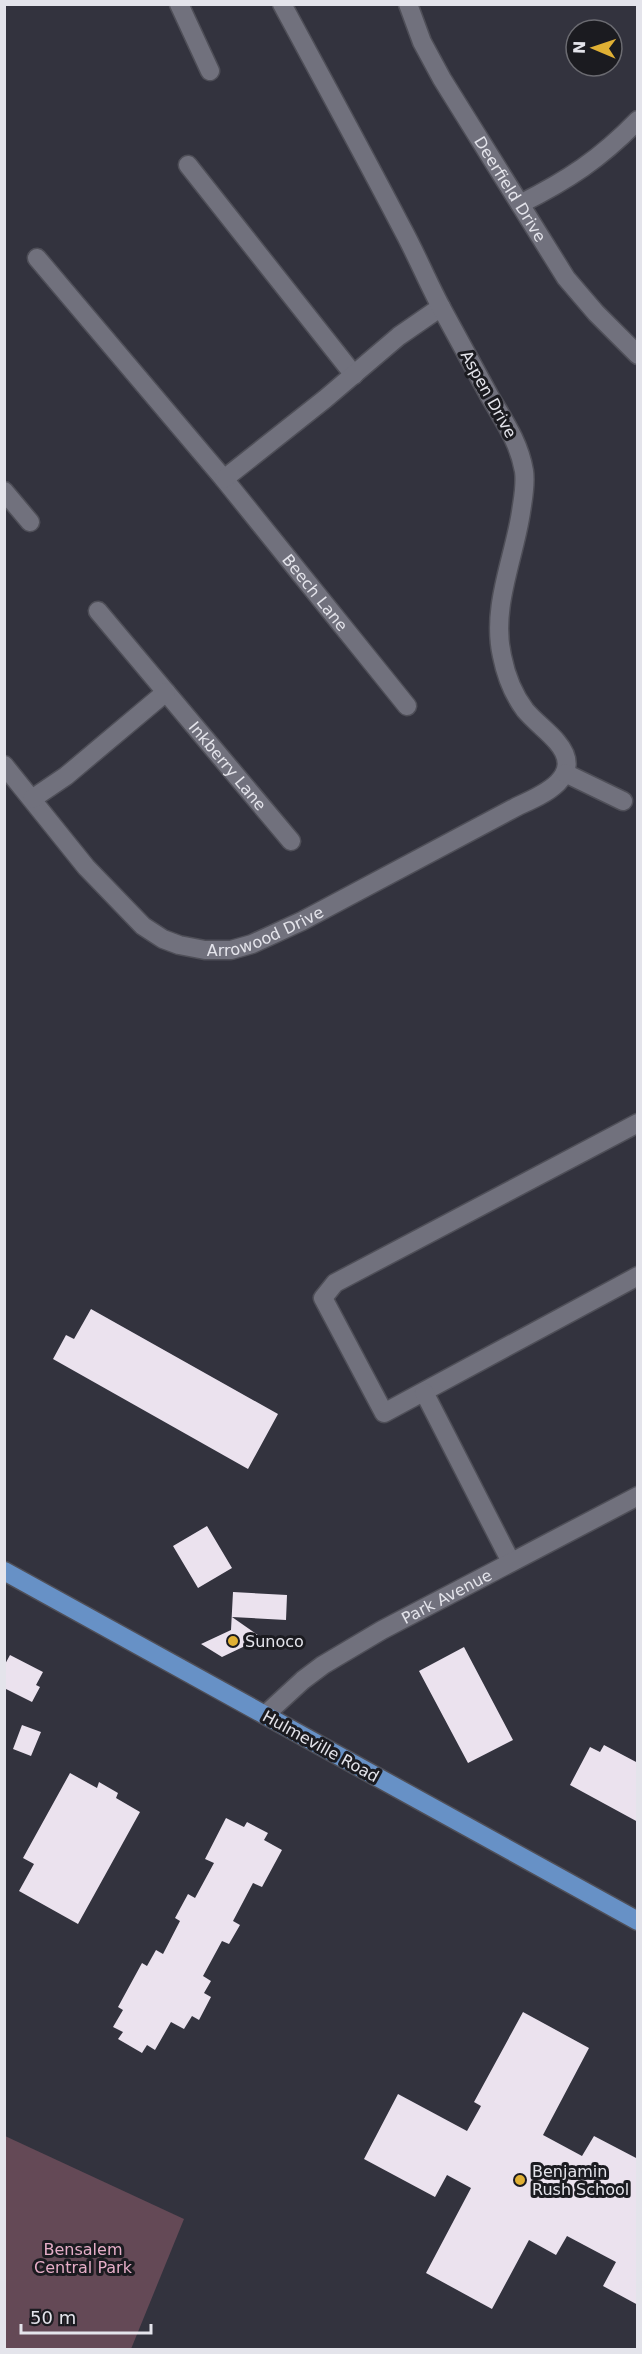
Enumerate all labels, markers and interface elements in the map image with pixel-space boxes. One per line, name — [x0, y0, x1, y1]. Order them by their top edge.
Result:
north arrow — [564, 18, 624, 78]
text: N — [570, 40, 589, 55]
street label: Deerfield Drive — [470, 133, 550, 245]
street label: Aspen Drive — [457, 347, 520, 441]
street label: Beech Lane — [278, 550, 352, 635]
street label: Inkberry Lane — [185, 718, 270, 814]
street label: Arrowood Drive — [207, 902, 327, 960]
street label: Park Avenue — [398, 1565, 495, 1628]
place label: Sunoco — [245, 1632, 304, 1651]
marker: Sunoco — [226, 1634, 240, 1648]
street label: Hulmeville Road — [259, 1707, 382, 1786]
place label: Benjamin Rush School — [532, 2162, 629, 2199]
marker: Benjamin Rush School — [513, 2173, 527, 2187]
park label: Bensalem Central Park — [34, 2240, 133, 2277]
scale bar — [21, 2297, 152, 2335]
text: 50 m — [30, 2307, 76, 2328]

